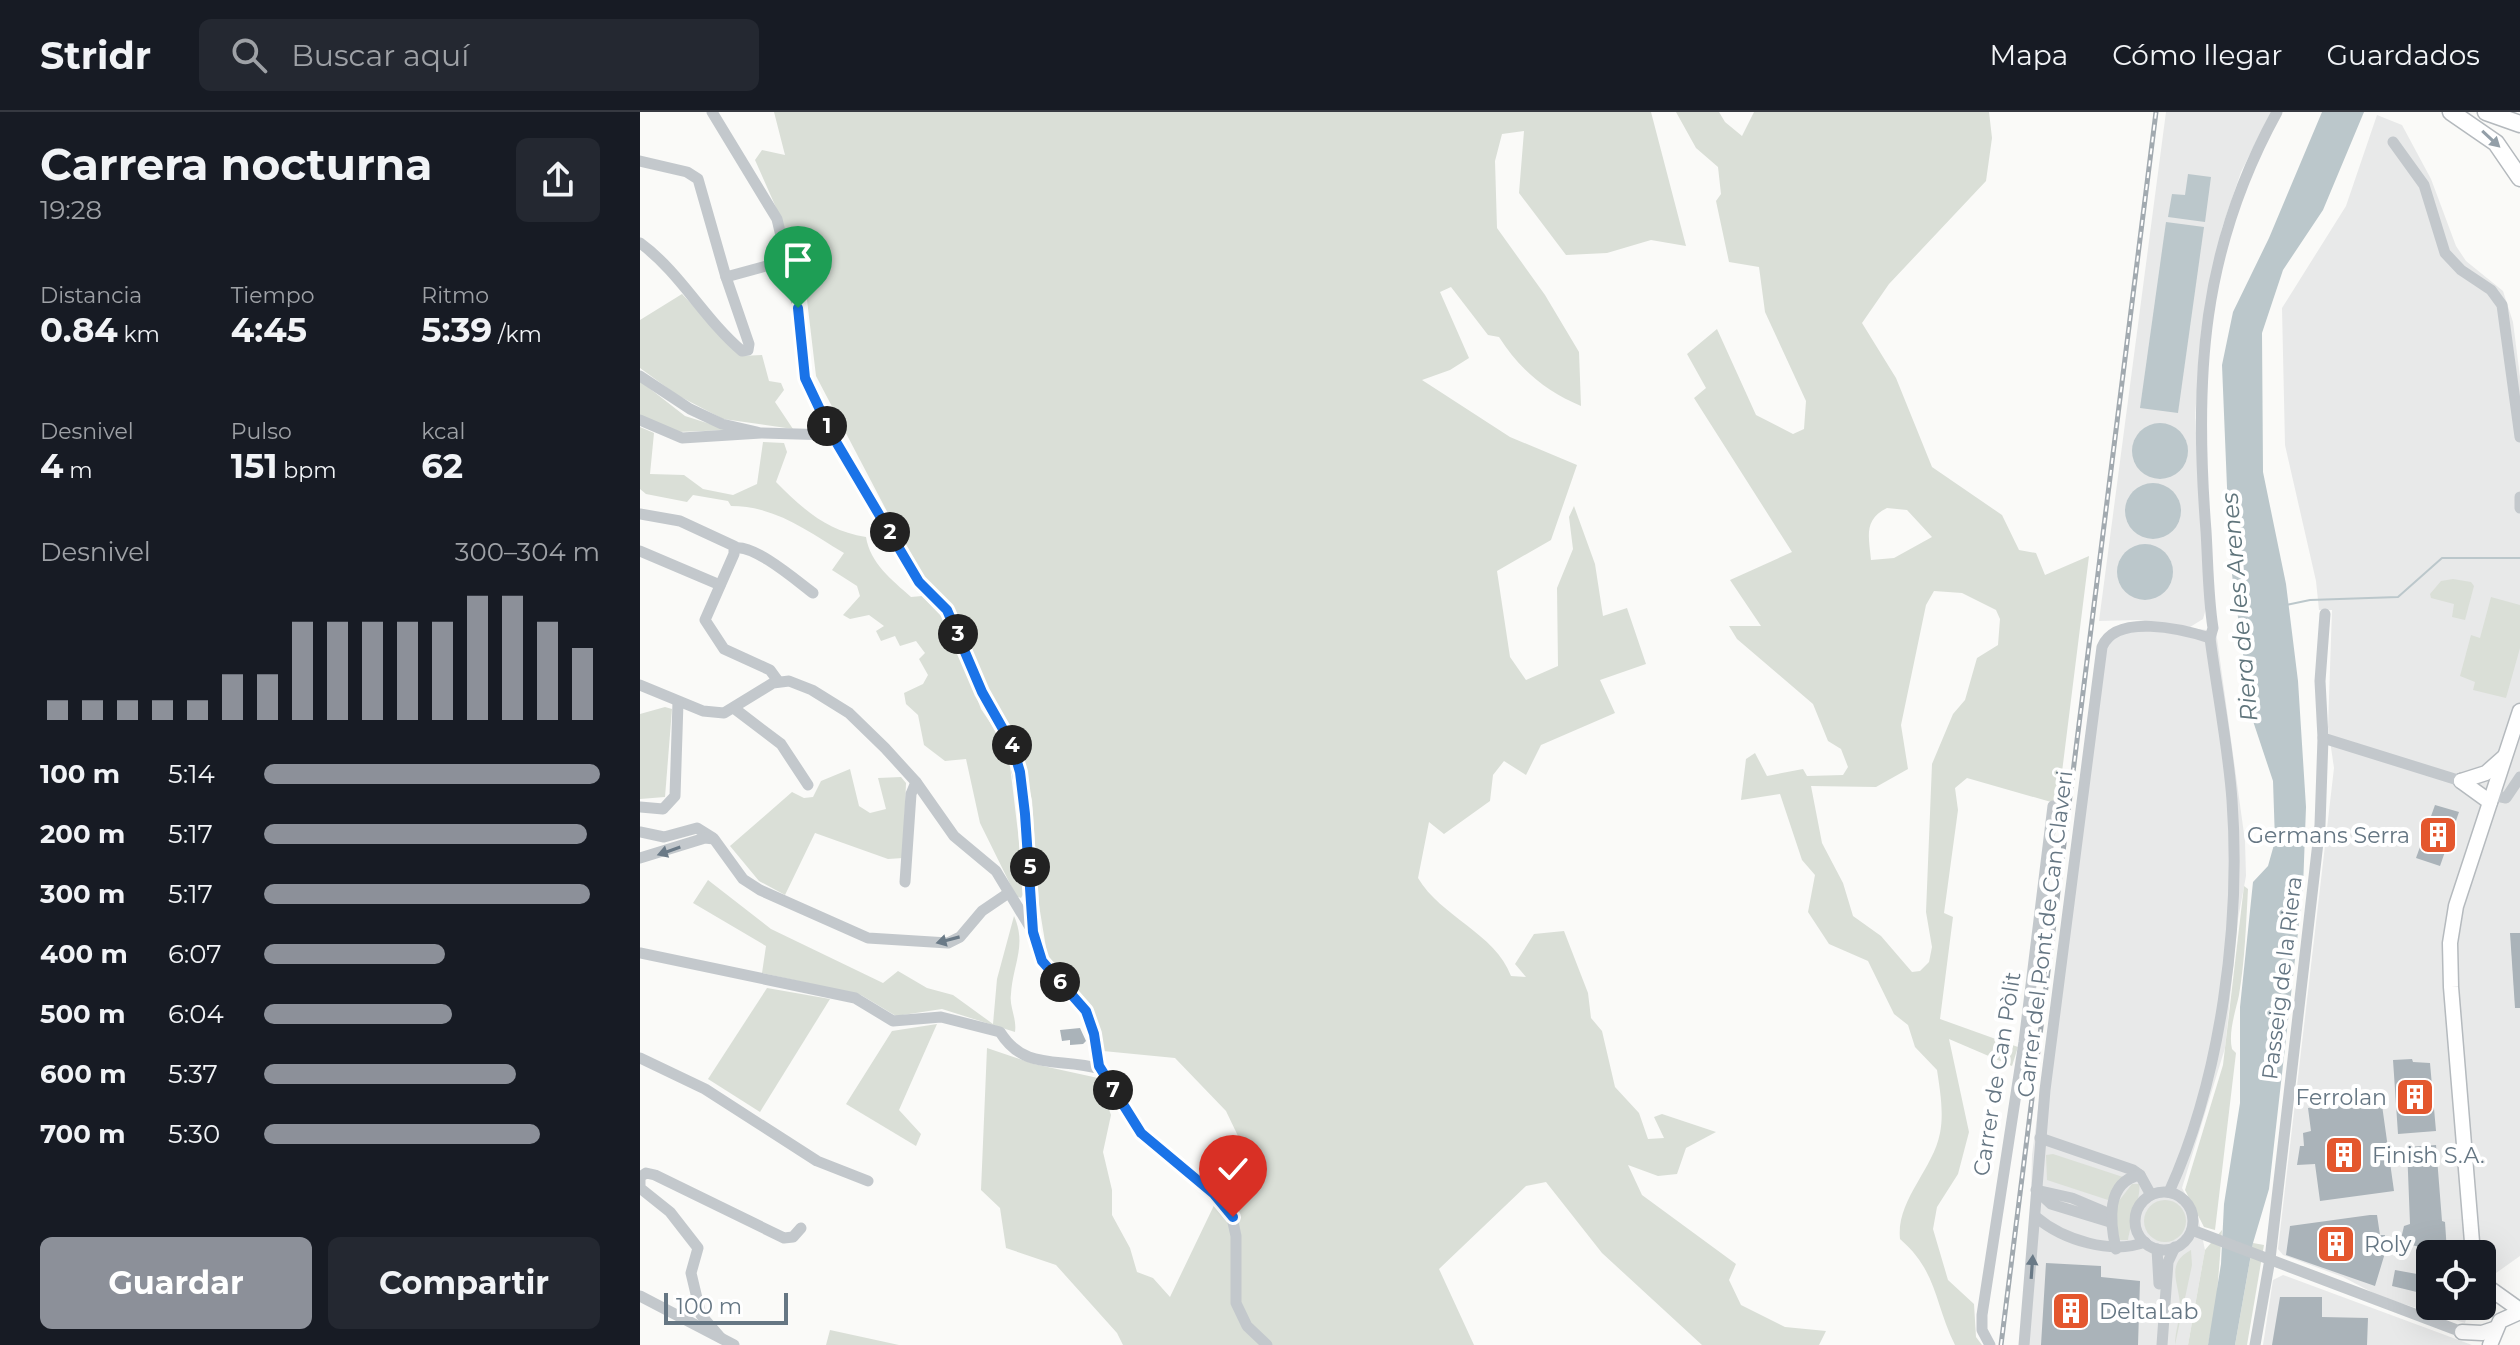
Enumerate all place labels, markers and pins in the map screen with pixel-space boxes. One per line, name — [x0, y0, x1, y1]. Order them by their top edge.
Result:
pin — [764, 226, 832, 308]
pin: 1 — [807, 406, 847, 446]
pin: 2 — [870, 512, 910, 552]
pin: 3 — [938, 614, 978, 654]
pin: 4 — [992, 725, 1032, 765]
building icon: Germans Serra — [2417, 814, 2459, 856]
place label: Germans Serra — [2247, 822, 2410, 849]
pin: 5 — [1010, 847, 1050, 887]
pin: 6 — [1040, 962, 1080, 1002]
pin: 7 — [1093, 1070, 1133, 1110]
building icon: Ferrolan — [2394, 1076, 2436, 1118]
place label: Ferrolan — [2295, 1084, 2387, 1111]
building icon: Finish S.A. — [2323, 1134, 2365, 1176]
pin — [1199, 1135, 1267, 1217]
place label: Finish S.A. — [2372, 1142, 2485, 1169]
building icon: Roly — [2315, 1223, 2357, 1265]
place label: Roly — [2364, 1231, 2412, 1258]
building icon: DeltaLab — [2050, 1290, 2092, 1332]
place label: DeltaLab — [2099, 1298, 2199, 1325]

